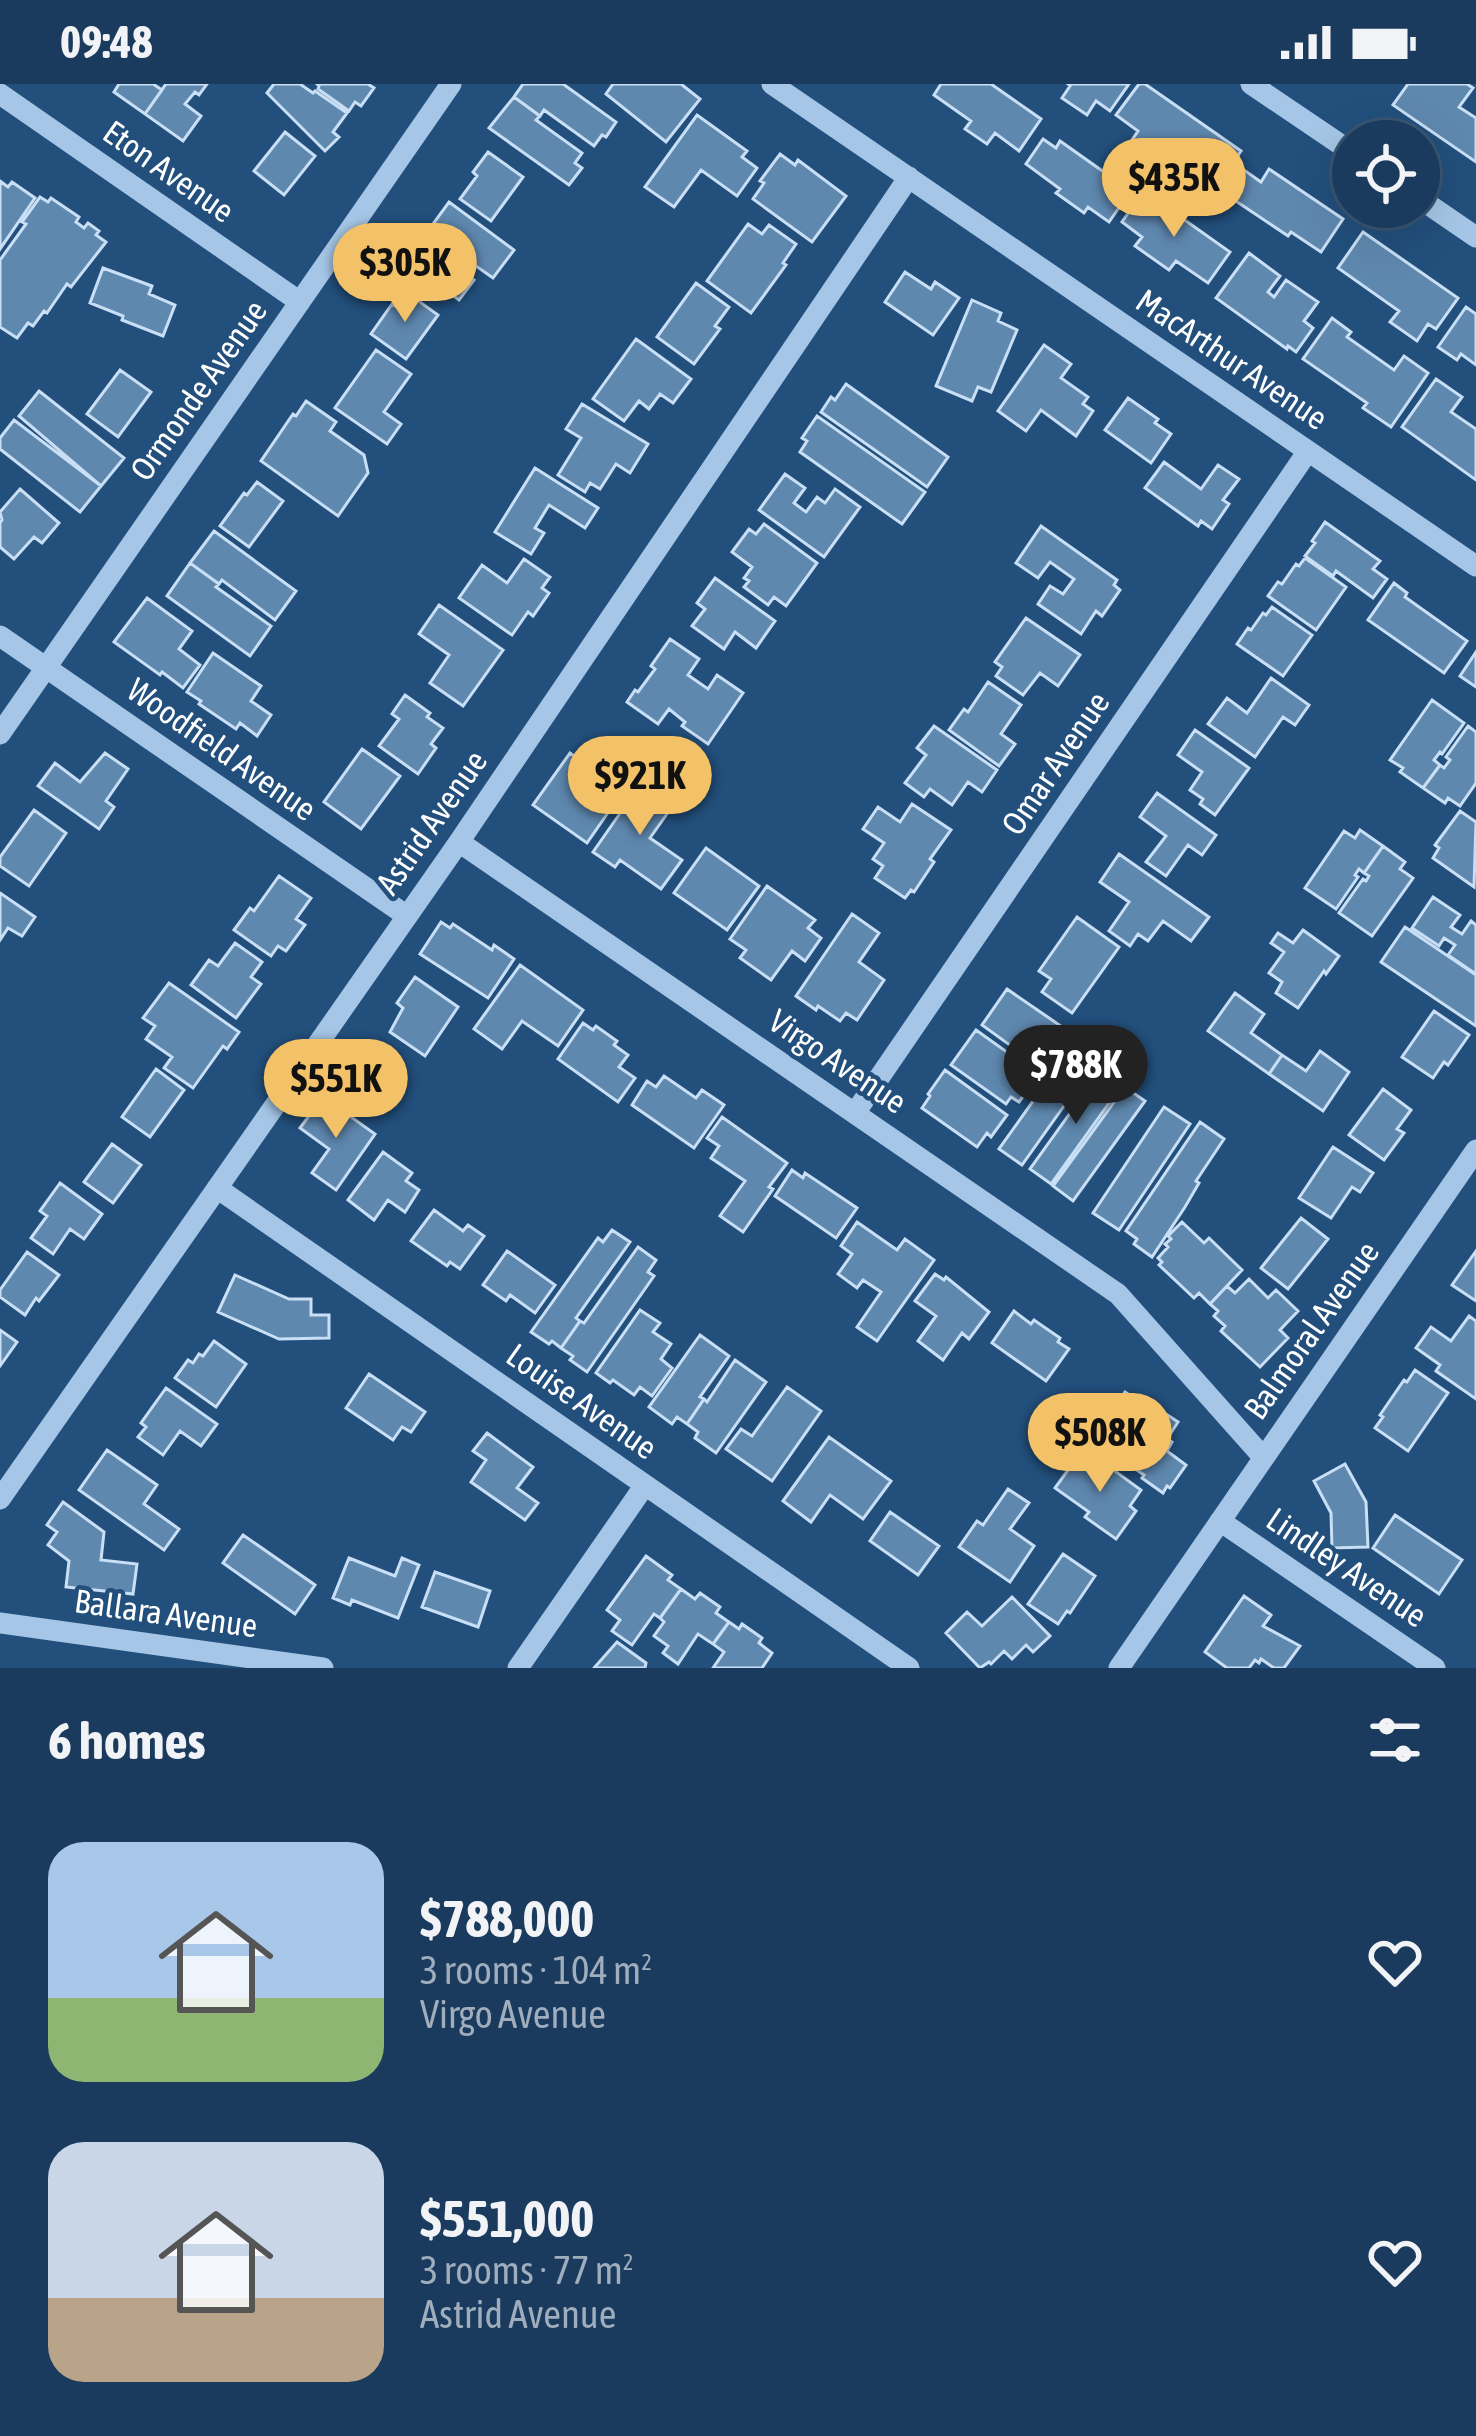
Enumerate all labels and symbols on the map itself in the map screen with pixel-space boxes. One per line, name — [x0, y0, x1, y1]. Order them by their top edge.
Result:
street label: Eton Avenue — [96, 112, 242, 230]
pin: $435K — [1090, 138, 1258, 240]
pin: $305K — [321, 223, 489, 325]
street label: MacArthur Avenue — [1129, 281, 1335, 437]
street label: Ormonde Avenue — [122, 293, 274, 487]
street label: Woodfield Avenue — [121, 670, 323, 828]
street label: Omar Avenue — [993, 684, 1117, 842]
pin: $921K — [556, 736, 724, 838]
street label: Astrid Avenue — [368, 743, 494, 901]
street label: Virgo Avenue — [762, 1001, 914, 1121]
pin: $788K — [992, 1025, 1160, 1127]
pin: $551K — [252, 1039, 420, 1141]
street label: Balmoral Avenue — [1236, 1234, 1386, 1426]
street label: Louise Avenue — [500, 1335, 664, 1467]
pin: $508K — [1016, 1393, 1184, 1495]
street label: Lindley Avenue — [1260, 1500, 1434, 1634]
street label: Ballara Avenue — [72, 1581, 260, 1645]

